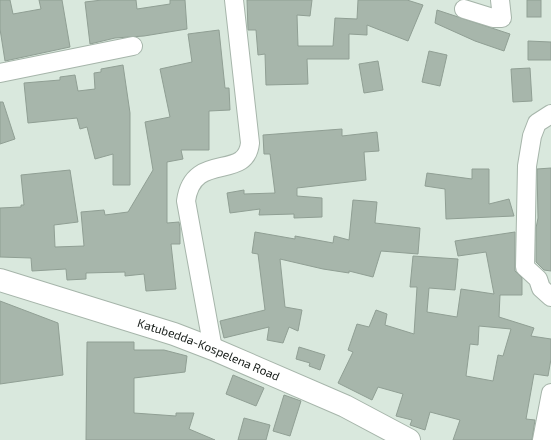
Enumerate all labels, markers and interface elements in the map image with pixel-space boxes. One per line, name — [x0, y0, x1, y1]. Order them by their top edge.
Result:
street label: Katubedda-Kospelena Road — [136, 315, 282, 383]

